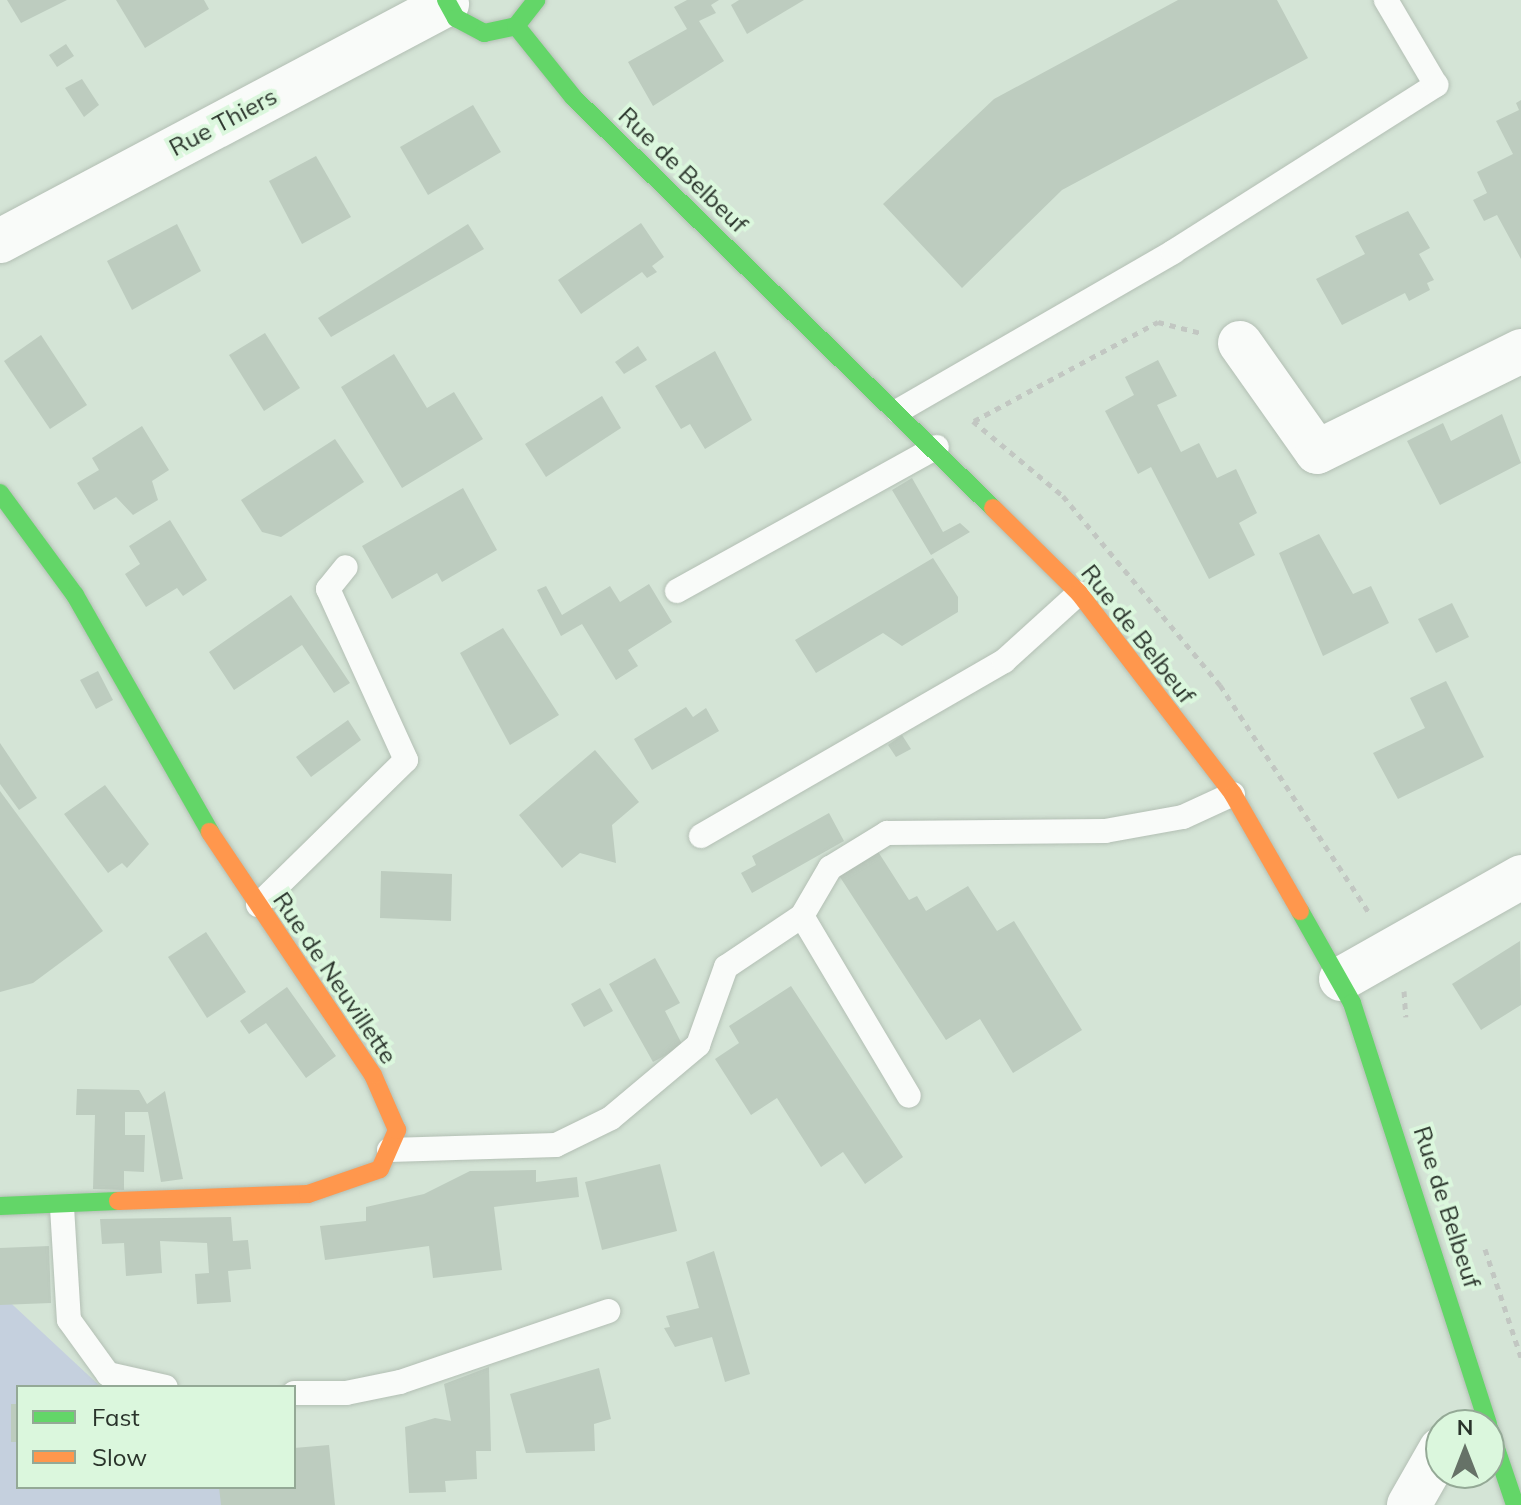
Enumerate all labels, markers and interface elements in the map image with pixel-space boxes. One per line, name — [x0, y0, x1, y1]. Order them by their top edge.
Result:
street label: Rue Thiers — [164, 82, 282, 162]
street label: Rue de Belbeuf — [613, 101, 753, 239]
street label: Rue de Belbeuf — [1075, 559, 1201, 709]
street label: Rue de Neuvillette — [267, 887, 403, 1069]
street label: Rue de Belbeuf — [1407, 1123, 1487, 1291]
legend — [16, 1385, 296, 1489]
text: Fast — [92, 1402, 140, 1432]
north arrow — [1425, 1409, 1505, 1489]
text: N — [1457, 1413, 1473, 1441]
text: Slow — [92, 1442, 147, 1472]

